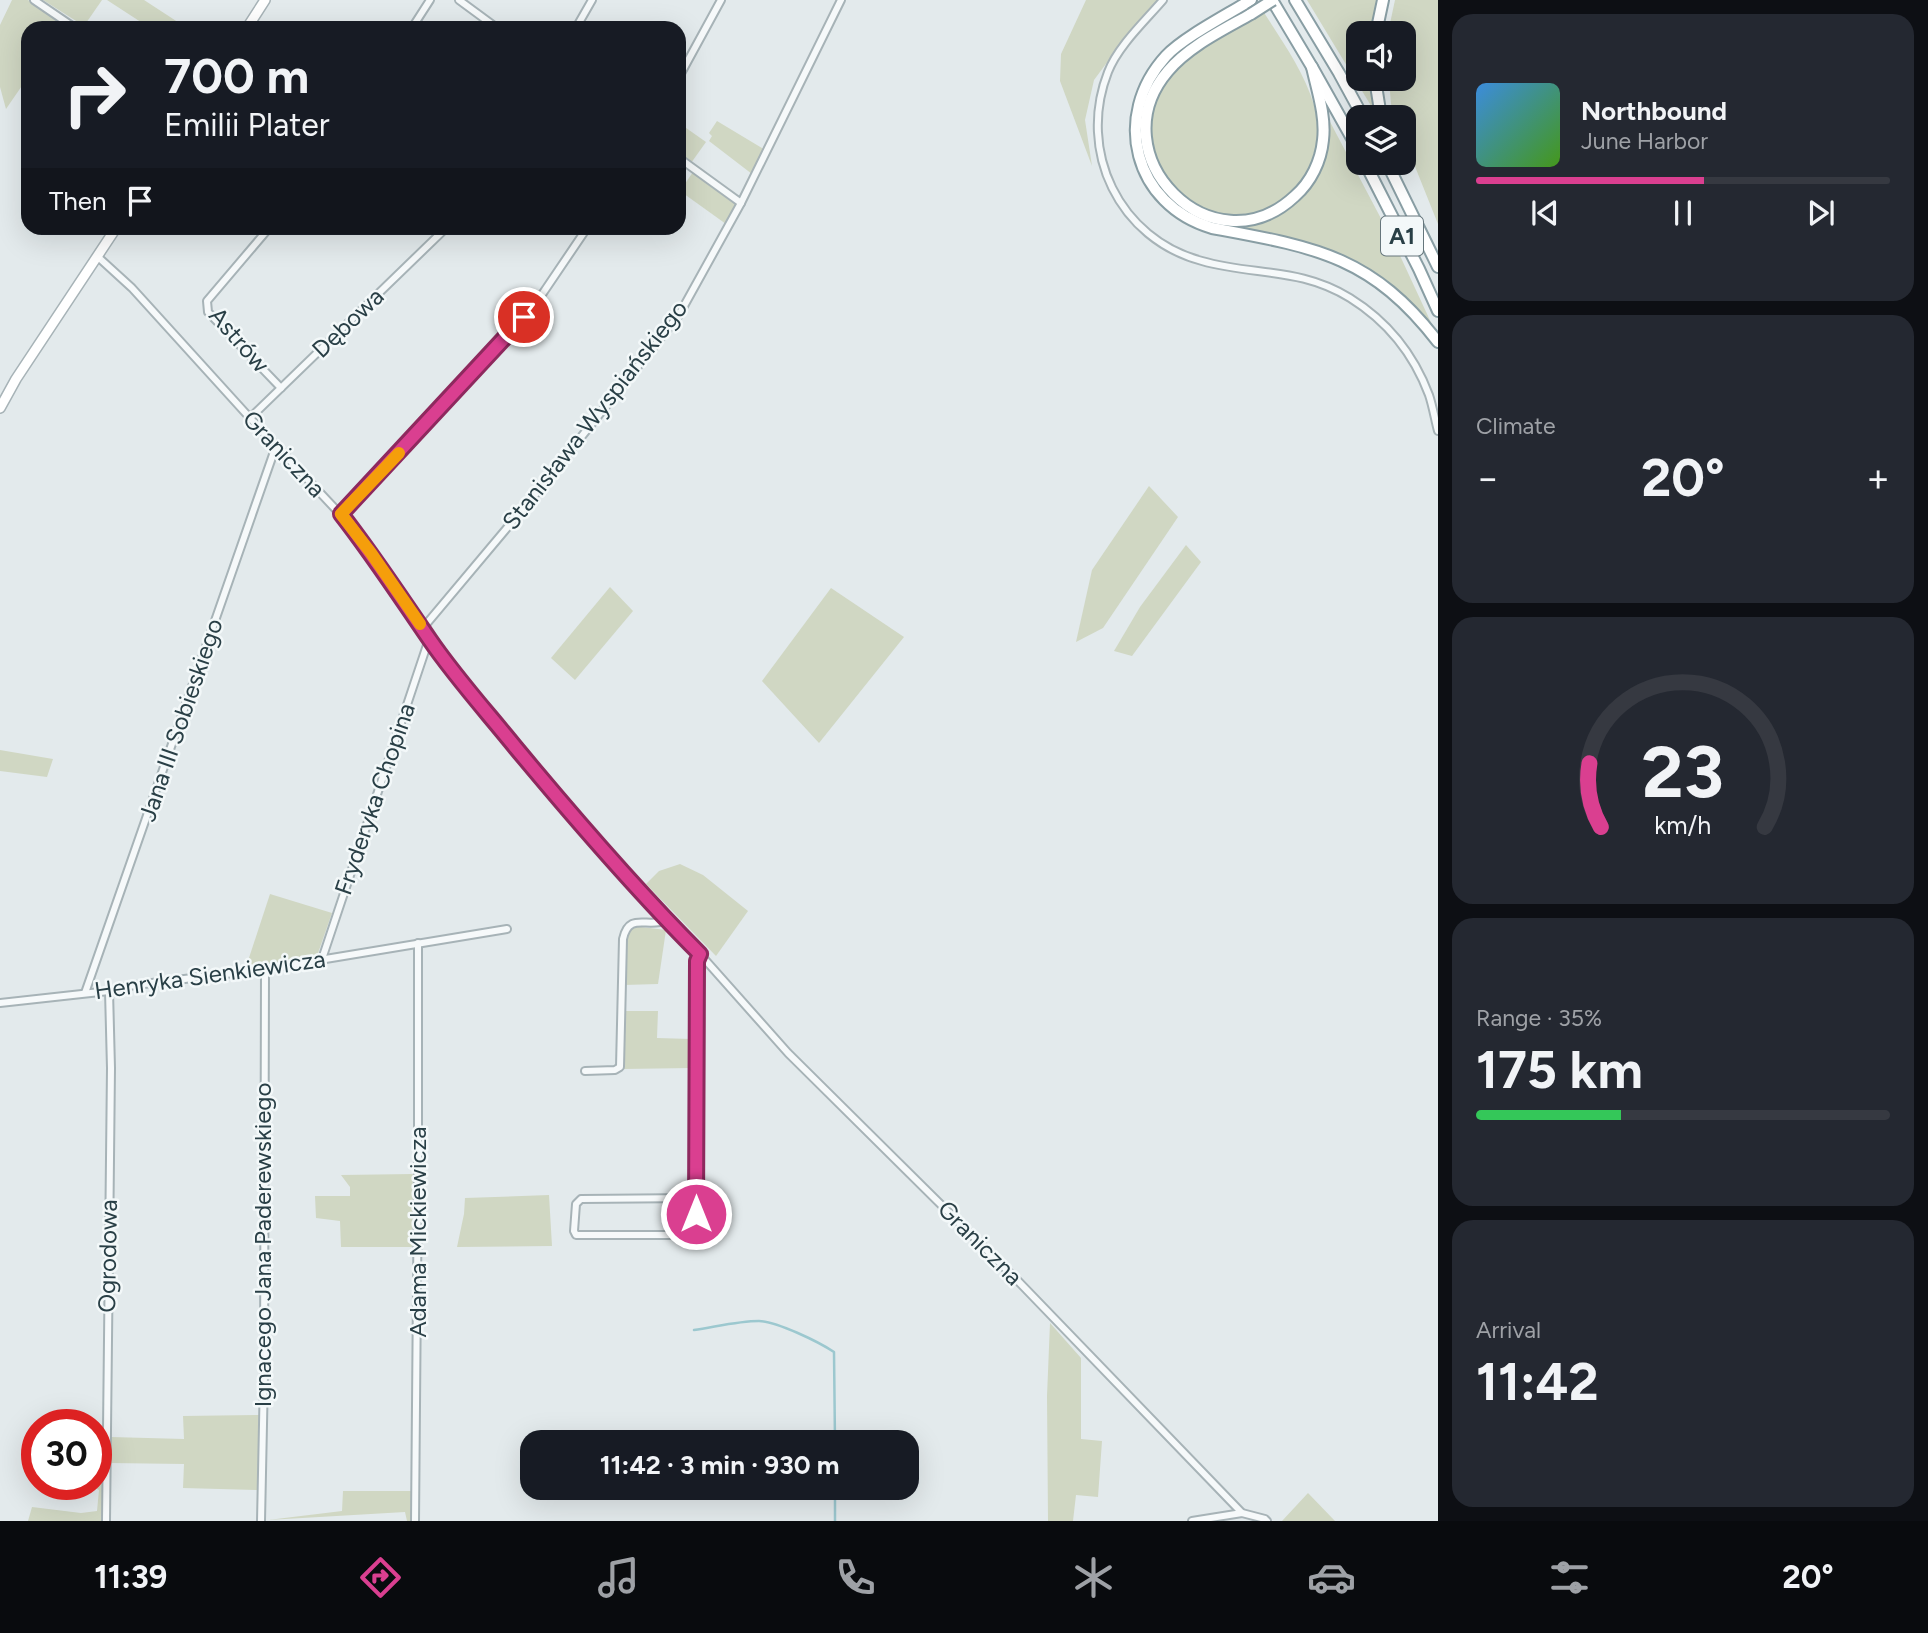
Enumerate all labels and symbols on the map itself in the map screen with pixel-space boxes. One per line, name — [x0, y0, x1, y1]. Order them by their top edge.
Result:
road number: A1 — [1381, 216, 1423, 256]
street label: Dębowa — [306, 282, 389, 364]
pin — [494, 287, 554, 347]
street label: Stanisława Wyspiańskiego — [496, 294, 693, 535]
street label: Astrów — [203, 301, 276, 378]
street label: Graniczna — [237, 404, 332, 503]
street label: Jana III Sobieskiego — [132, 615, 229, 825]
street label: Fryderyka Chopina — [328, 699, 421, 898]
street label: Henryka Sienkiewicza — [93, 944, 327, 1005]
street label: Ignacego Jana Paderewskiego — [248, 1083, 277, 1407]
street label: Adama Mickiewicza — [403, 1126, 432, 1338]
position arrow — [659, 1177, 733, 1251]
street label: Graniczna — [932, 1194, 1029, 1291]
street label: Ogrodowa — [92, 1199, 123, 1313]
speed limit sign: 30 — [21, 1409, 112, 1500]

